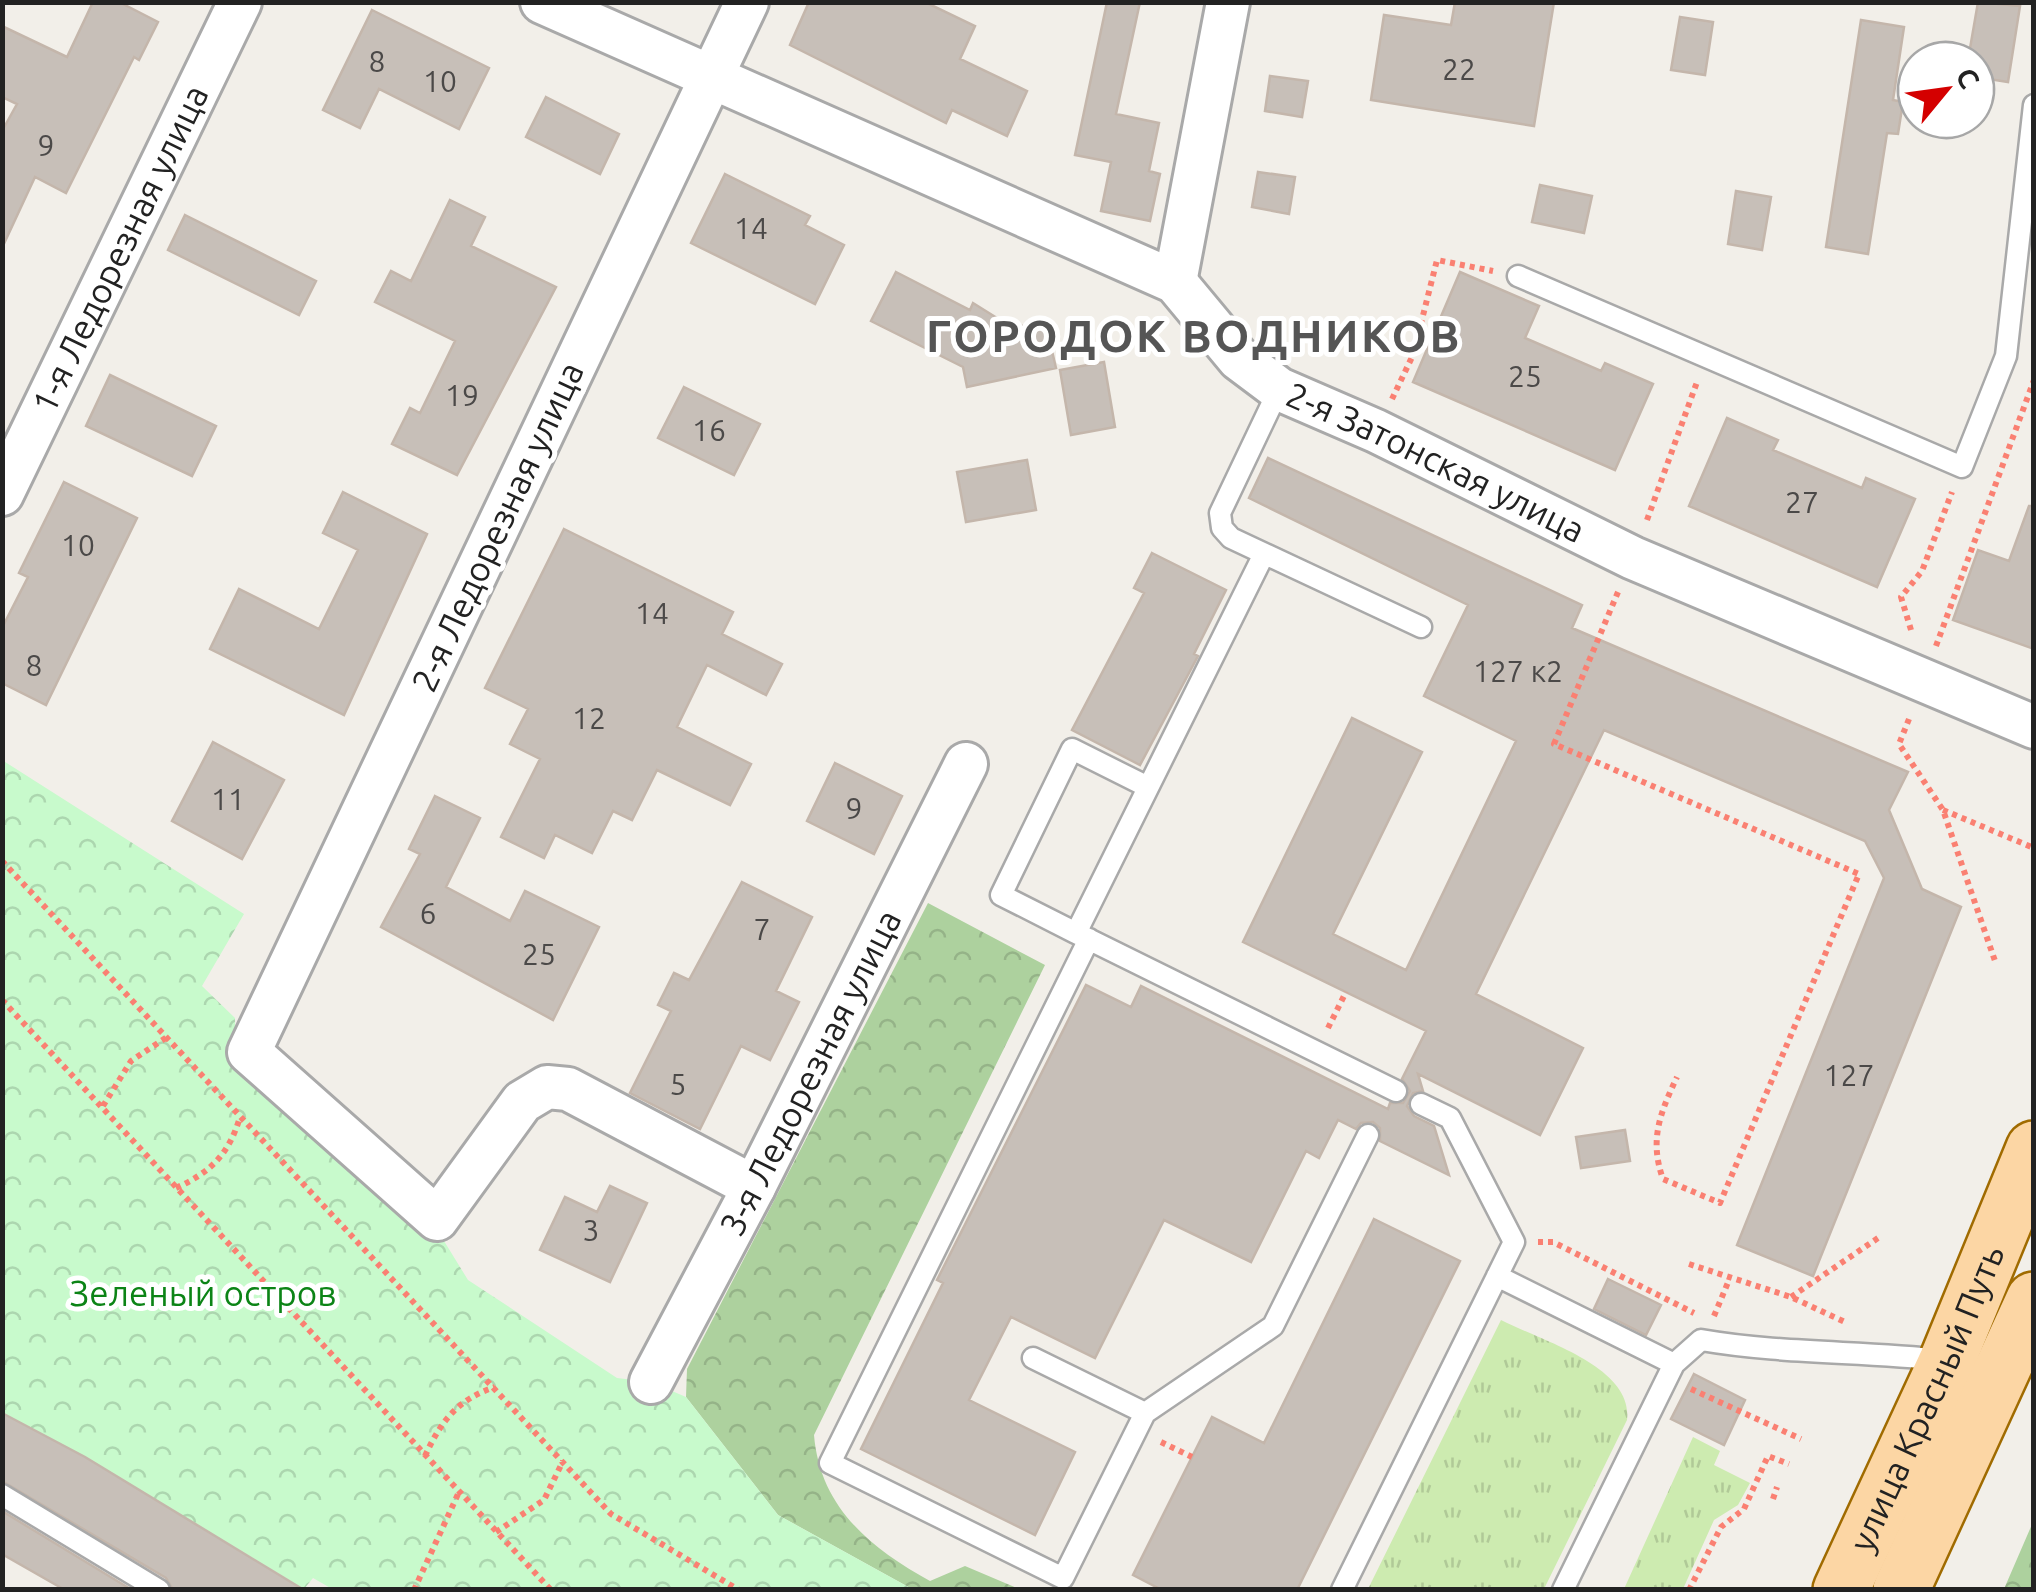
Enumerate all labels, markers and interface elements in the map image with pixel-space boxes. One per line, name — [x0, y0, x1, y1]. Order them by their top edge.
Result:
north arrow — [1896, 40, 1996, 140]
house number: 8 — [369, 44, 385, 78]
house number: 22 — [1442, 52, 1476, 86]
text: С — [1950, 62, 1986, 93]
house number: 10 — [423, 64, 457, 98]
street label: 1-я Ледорезная улица — [23, 78, 216, 419]
house number: 9 — [38, 128, 54, 162]
house number: 14 — [734, 211, 768, 245]
district label: ГОРОДОК ВОДНИКОВ — [926, 310, 1462, 361]
street label: 2-я Ледорезная улица — [403, 355, 591, 698]
house number: 25 — [1508, 359, 1542, 393]
street label: 2-я Затонская улица — [1280, 374, 1591, 550]
house number: 19 — [445, 378, 479, 412]
house number: 16 — [692, 413, 726, 447]
house number: 27 — [1785, 485, 1819, 519]
house number: 10 — [61, 528, 95, 562]
house number: 14 — [635, 596, 669, 630]
house number: 8 — [26, 648, 42, 682]
house number: 127 к2 — [1473, 654, 1563, 688]
house number: 12 — [572, 701, 606, 735]
house number: 11 — [211, 782, 245, 816]
house number: 9 — [846, 791, 862, 825]
house number: 6 — [420, 896, 436, 930]
street label: 3-я Ледорезная улица — [711, 903, 909, 1242]
house number: 7 — [754, 912, 770, 946]
house number: 25 — [522, 937, 556, 971]
house number: 127 — [1824, 1058, 1874, 1092]
house number: 5 — [670, 1067, 686, 1101]
house number: 3 — [583, 1213, 599, 1247]
street label: улица Красный Путь — [1841, 1239, 2011, 1557]
park label: Зеленый остров — [70, 1273, 336, 1313]

